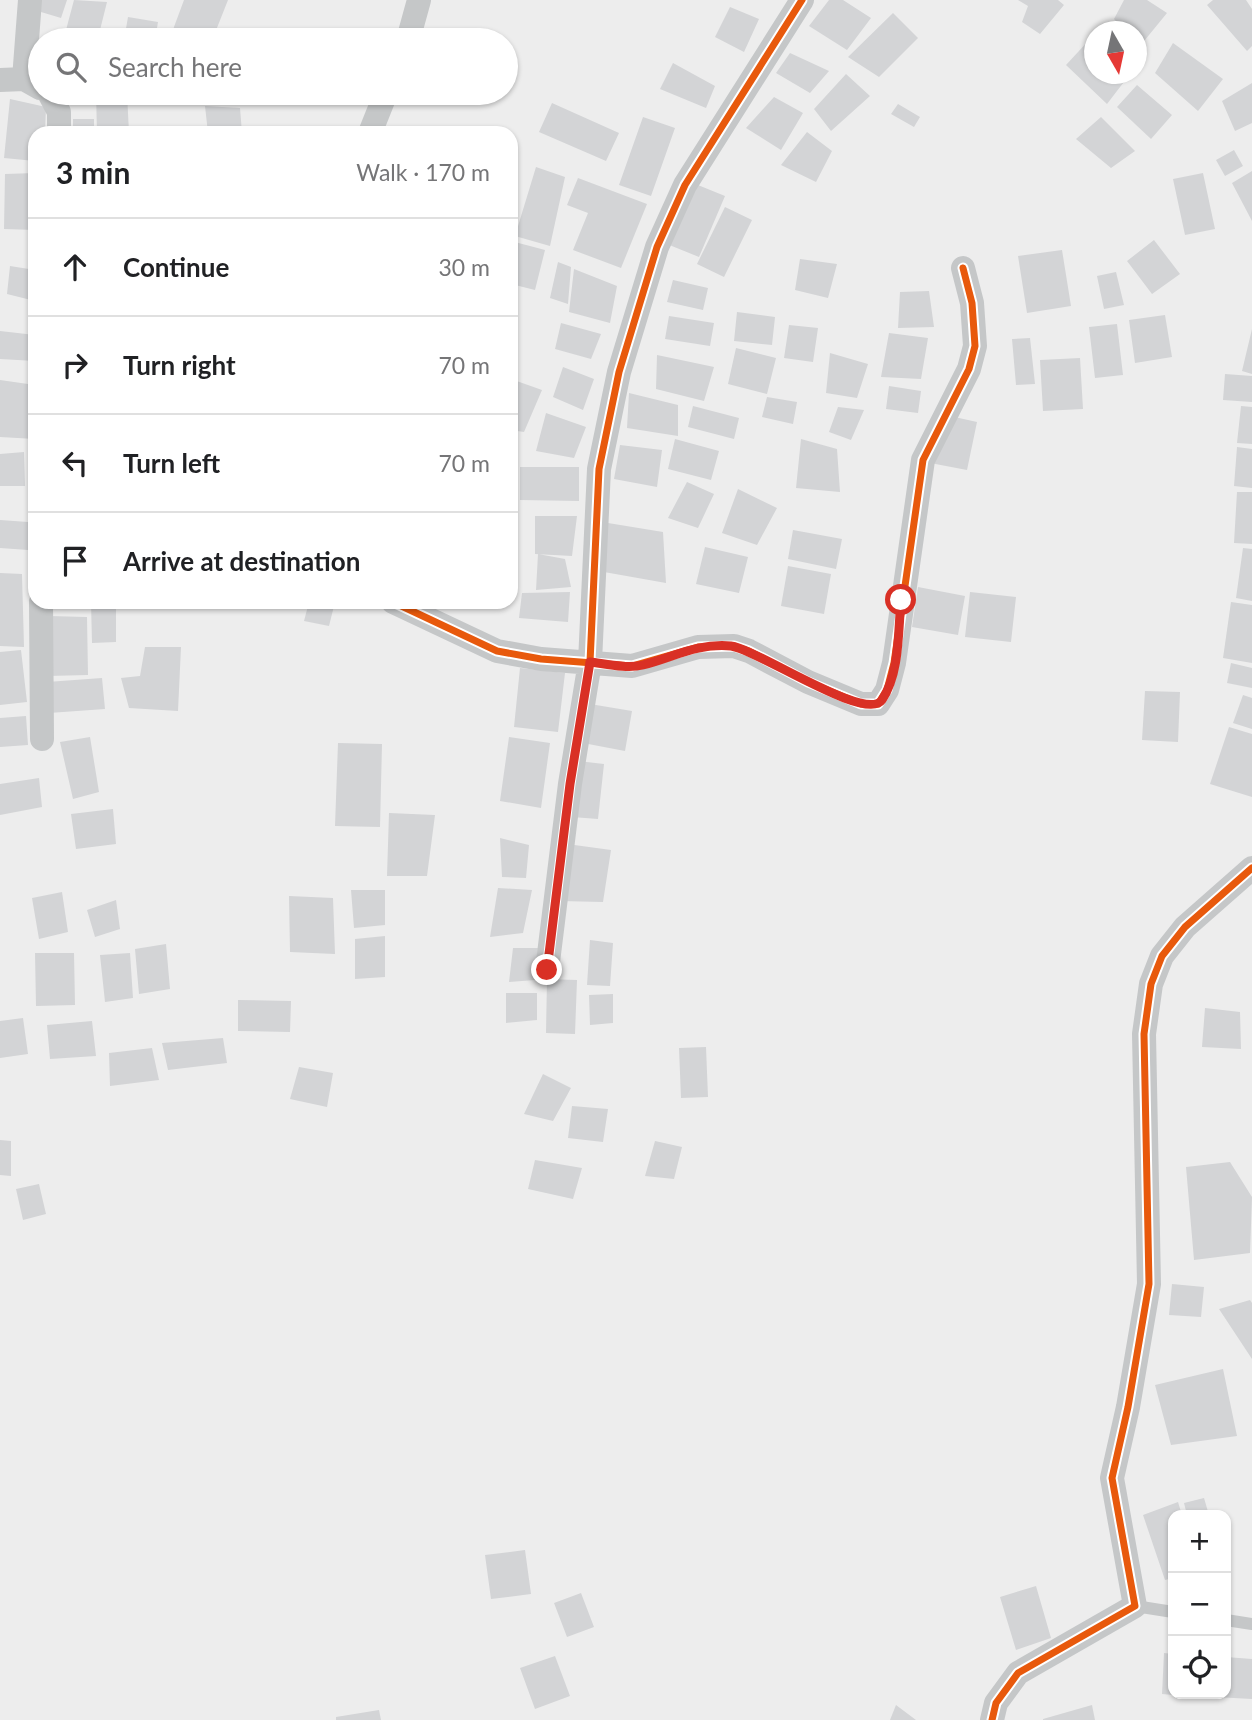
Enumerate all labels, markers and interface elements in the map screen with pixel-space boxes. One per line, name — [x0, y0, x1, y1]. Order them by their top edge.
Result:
north arrow — [1084, 21, 1147, 84]
search box — [28, 28, 518, 105]
icon: search — [52, 48, 90, 86]
text: Search here — [108, 51, 242, 83]
text: 3 min — [56, 154, 130, 190]
text: Walk · 170 m — [356, 158, 490, 186]
icon: ahead — [56, 248, 94, 286]
text: Continue — [123, 251, 229, 283]
text: 30 m — [439, 253, 490, 281]
icon: right — [56, 346, 94, 384]
text: Turn right — [123, 349, 236, 381]
text: 70 m — [439, 351, 490, 379]
icon: left — [56, 444, 94, 482]
text: Turn left — [123, 447, 220, 479]
text: 70 m — [439, 449, 490, 477]
icon: arrive — [56, 542, 94, 580]
text: Arrive at destination — [123, 545, 360, 577]
route start — [885, 584, 916, 615]
route end — [531, 954, 562, 985]
map controls — [1168, 1510, 1231, 1699]
button: + — [1168, 1510, 1231, 1573]
button: − — [1168, 1573, 1231, 1636]
button: locate — [1168, 1636, 1231, 1699]

